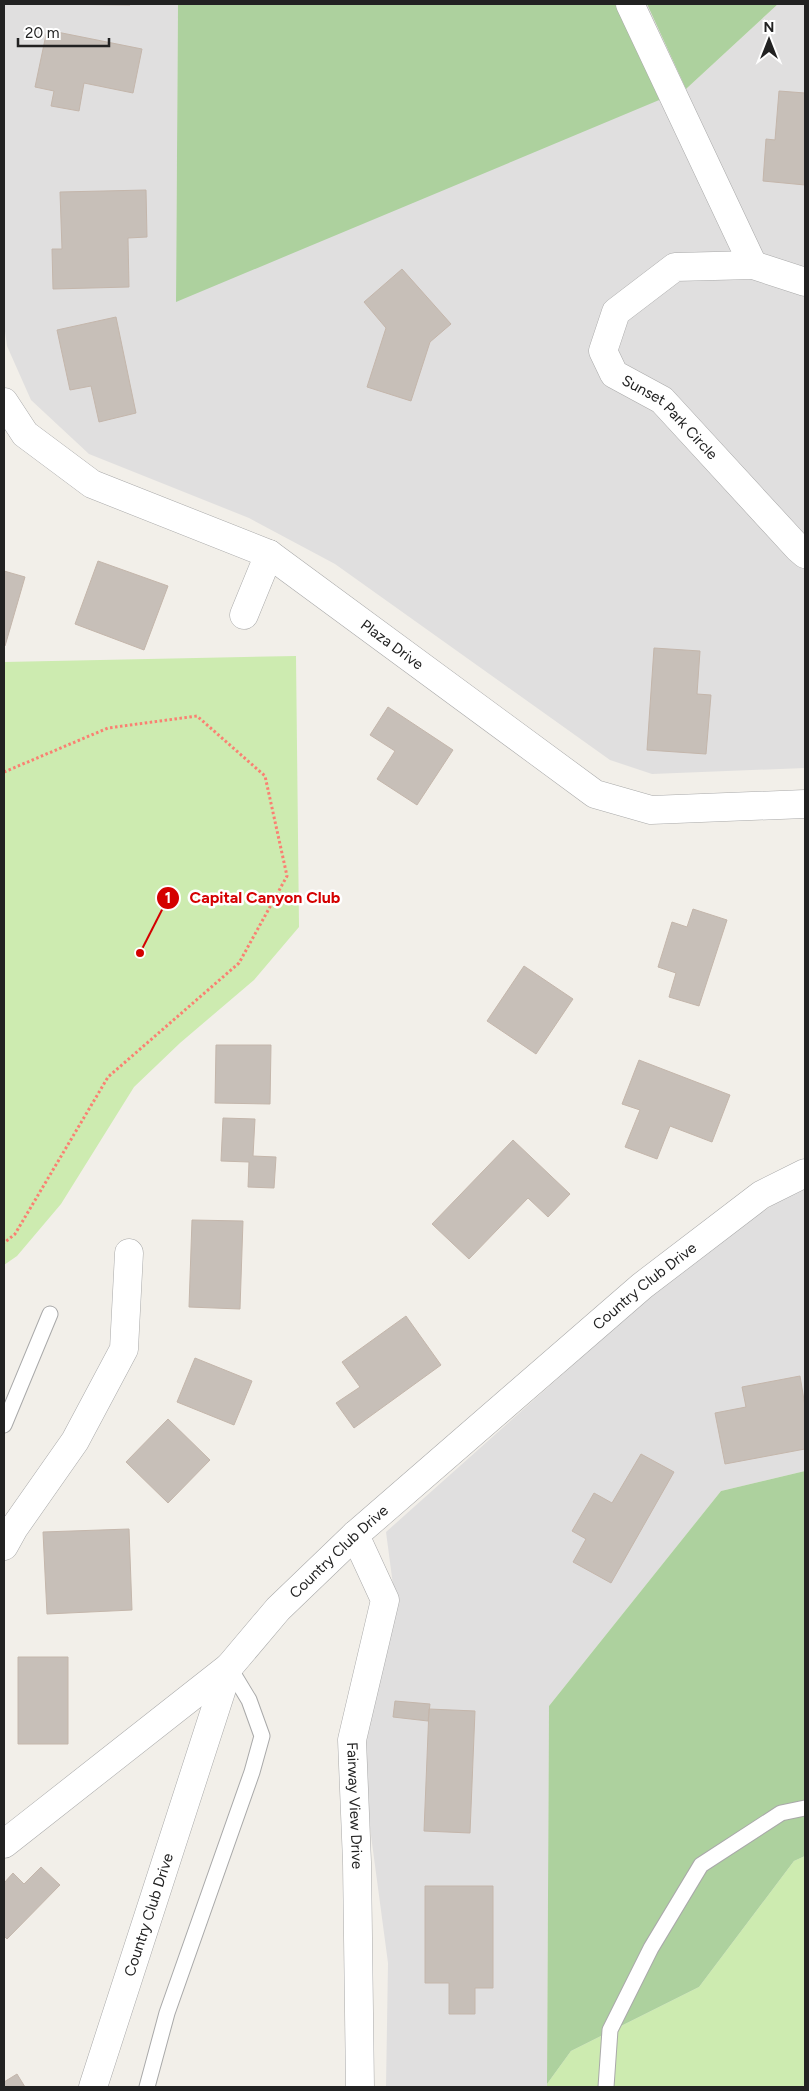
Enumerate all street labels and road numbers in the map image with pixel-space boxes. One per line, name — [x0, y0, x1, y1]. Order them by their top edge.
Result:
street label: Sunset Park Circle — [619, 371, 721, 463]
street label: Plaza Drive — [357, 616, 427, 674]
street label: Country Club Drive — [589, 1239, 700, 1334]
street label: Country Club Drive — [286, 1501, 392, 1602]
street label: Fairway View Drive — [343, 1742, 366, 1869]
street label: Country Club Drive — [120, 1851, 177, 1979]

